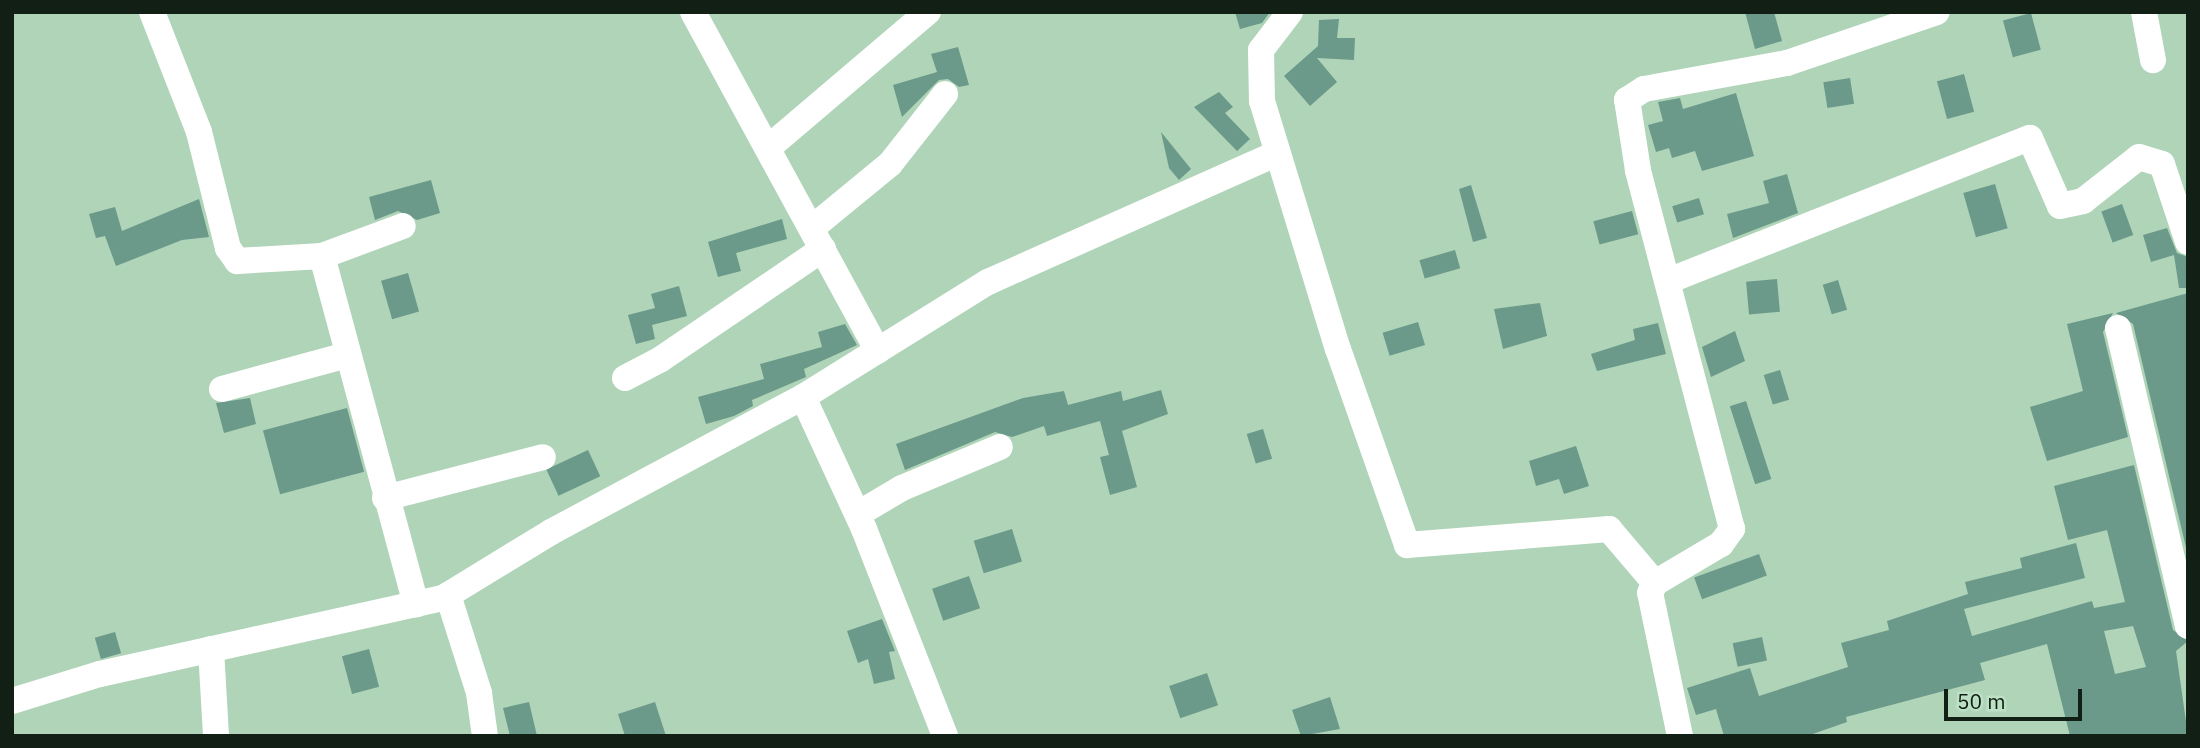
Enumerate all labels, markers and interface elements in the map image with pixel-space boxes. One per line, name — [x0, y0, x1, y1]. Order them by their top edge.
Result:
scale bar — [1948, 674, 2086, 718]
text: 50 m — [1957, 687, 2006, 715]

